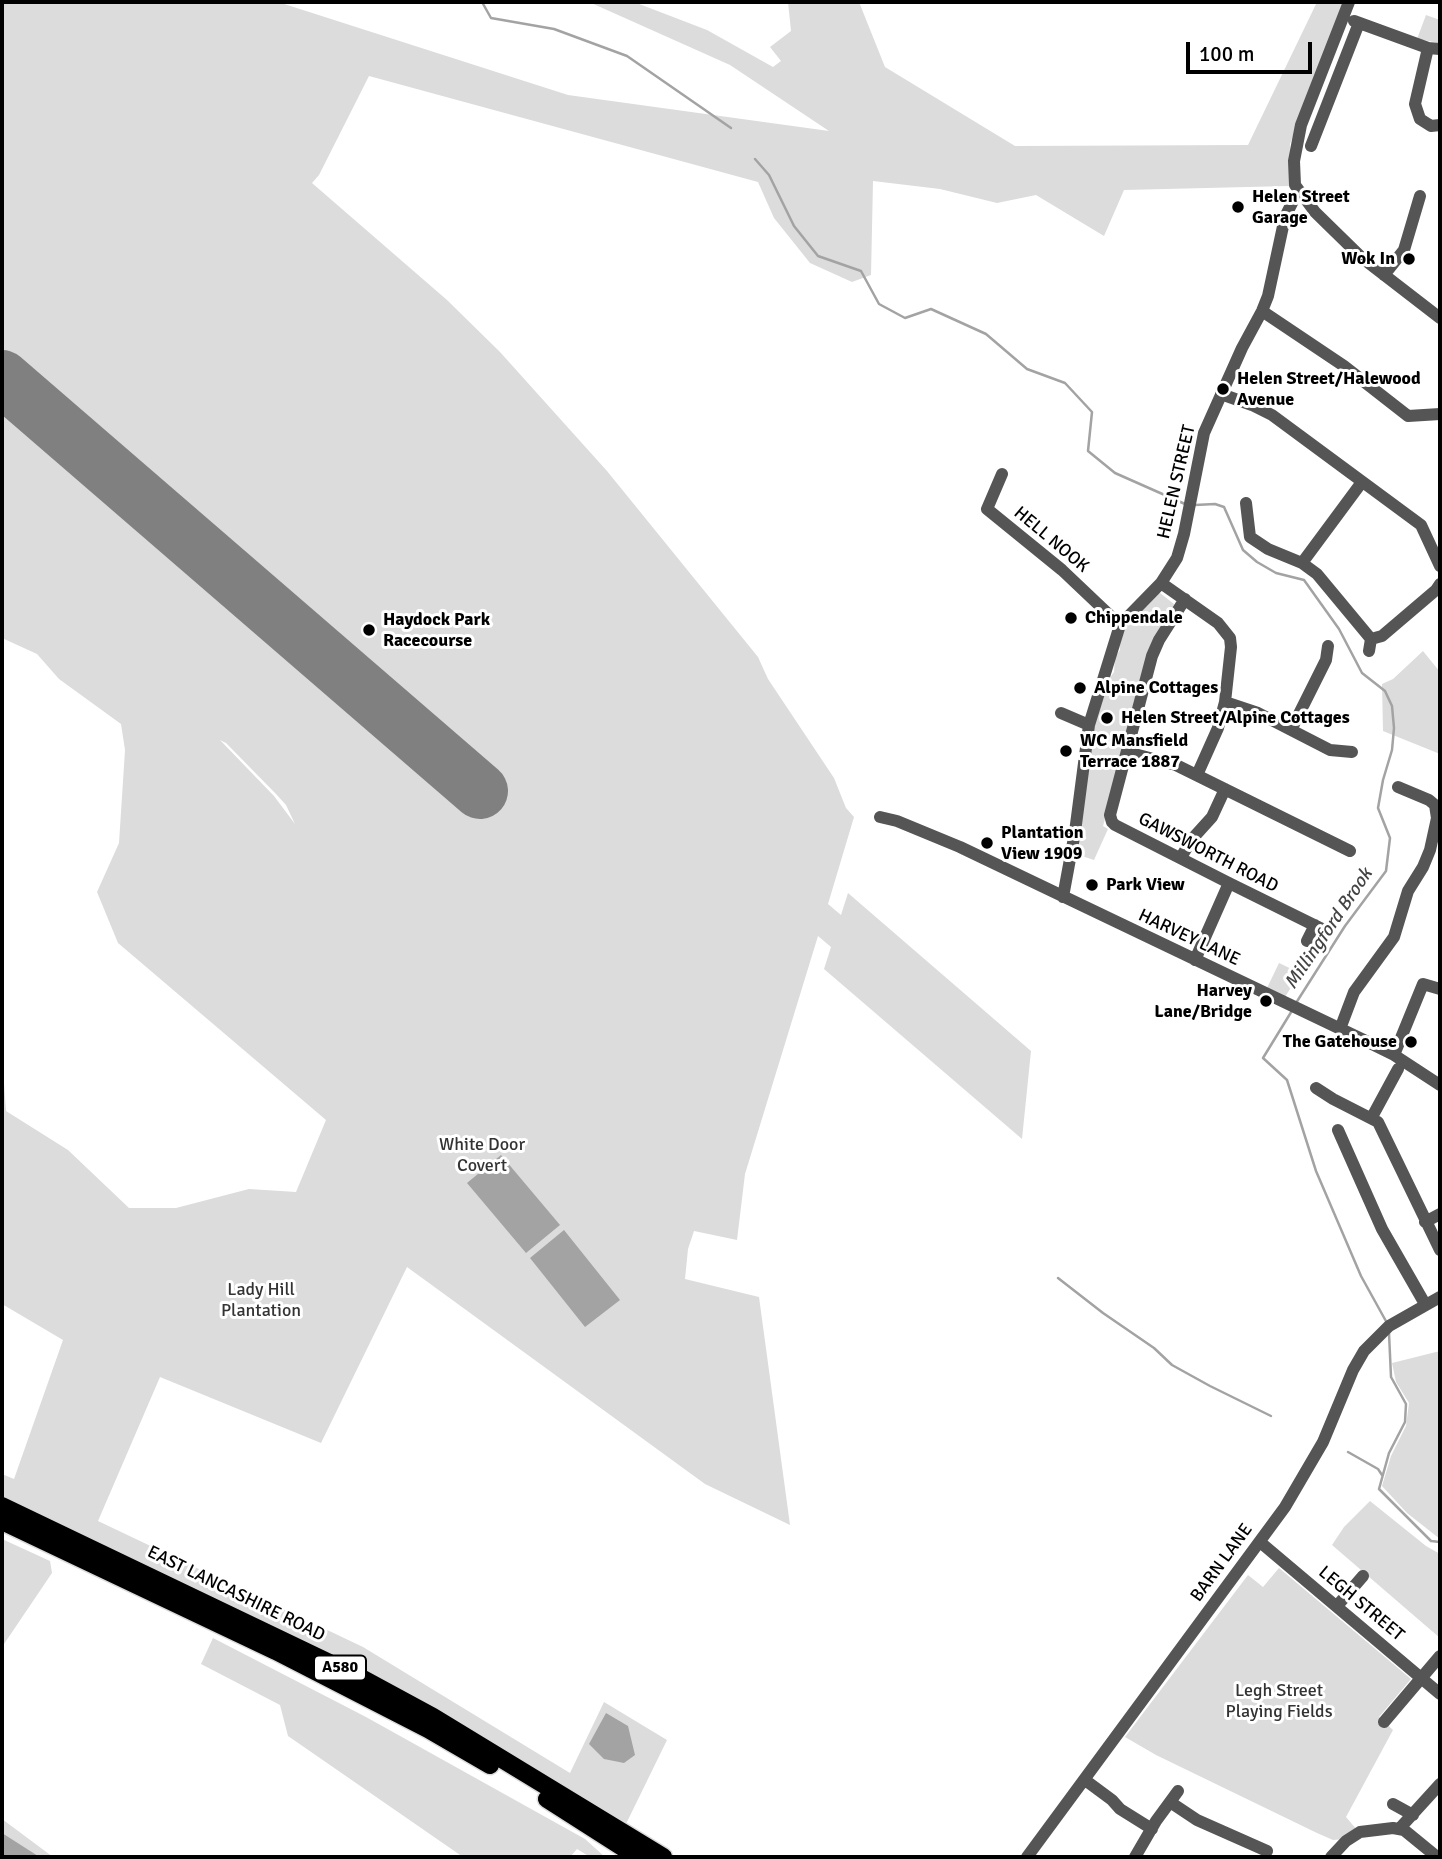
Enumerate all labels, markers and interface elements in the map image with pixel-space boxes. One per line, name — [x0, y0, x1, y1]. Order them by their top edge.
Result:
scale bar — [1190, 28, 1316, 72]
text: 100 m — [1199, 41, 1254, 67]
place label: Helen Street Garage — [1252, 186, 1350, 228]
marker: Helen Street Garage — [1230, 199, 1246, 215]
place label: Wok In — [1341, 248, 1395, 270]
marker: Wok In — [1401, 251, 1417, 267]
place label: Helen Street/Halewood Avenue — [1237, 368, 1421, 410]
marker: Helen Street/Halewood Avenue — [1215, 381, 1231, 397]
street label: HELEN STREET — [1153, 423, 1201, 541]
street label: HELL NOOK — [1009, 502, 1093, 578]
place label: Chippendale — [1085, 607, 1183, 629]
place label: Haydock Park Racecourse — [383, 609, 490, 652]
marker: Chippendale — [1063, 610, 1079, 626]
marker: Haydock Park Racecourse — [361, 622, 377, 638]
place label: Alpine Cottages — [1094, 677, 1218, 699]
marker: Alpine Cottages — [1072, 680, 1088, 696]
place label: Helen Street/Alpine Cottages — [1121, 707, 1350, 729]
marker: Helen Street/Alpine Cottages — [1099, 710, 1115, 726]
place label: WC Mansfield Terrace 1887 — [1080, 730, 1188, 772]
marker: WC Mansfield Terrace 1887 — [1058, 743, 1074, 759]
street label: GAWSWORTH ROAD — [1134, 808, 1282, 898]
place label: Plantation View 1909 — [1001, 822, 1084, 864]
marker: Plantation View 1909 — [979, 835, 995, 851]
water label: Millingford Brook — [1280, 864, 1378, 994]
place label: Park View — [1106, 874, 1185, 896]
marker: Park View — [1084, 877, 1100, 893]
street label: HARVEY LANE — [1135, 905, 1243, 971]
place label: Harvey Lane/Bridge — [1154, 980, 1252, 1023]
marker: Harvey Lane/Bridge — [1258, 993, 1274, 1009]
place label: The Gatehouse — [1283, 1031, 1397, 1053]
marker: The Gatehouse — [1403, 1034, 1419, 1050]
park label: White Door Covert — [439, 1134, 525, 1176]
park label: Lady Hill Plantation — [221, 1279, 301, 1322]
street label: BARN LANE — [1186, 1520, 1258, 1606]
street label: EAST LANCASHIRE ROAD — [144, 1542, 328, 1646]
street label: LEGH STREET — [1314, 1562, 1408, 1646]
road number: A580 — [314, 1656, 366, 1680]
park label: Legh Street Playing Fields — [1225, 1680, 1333, 1722]

